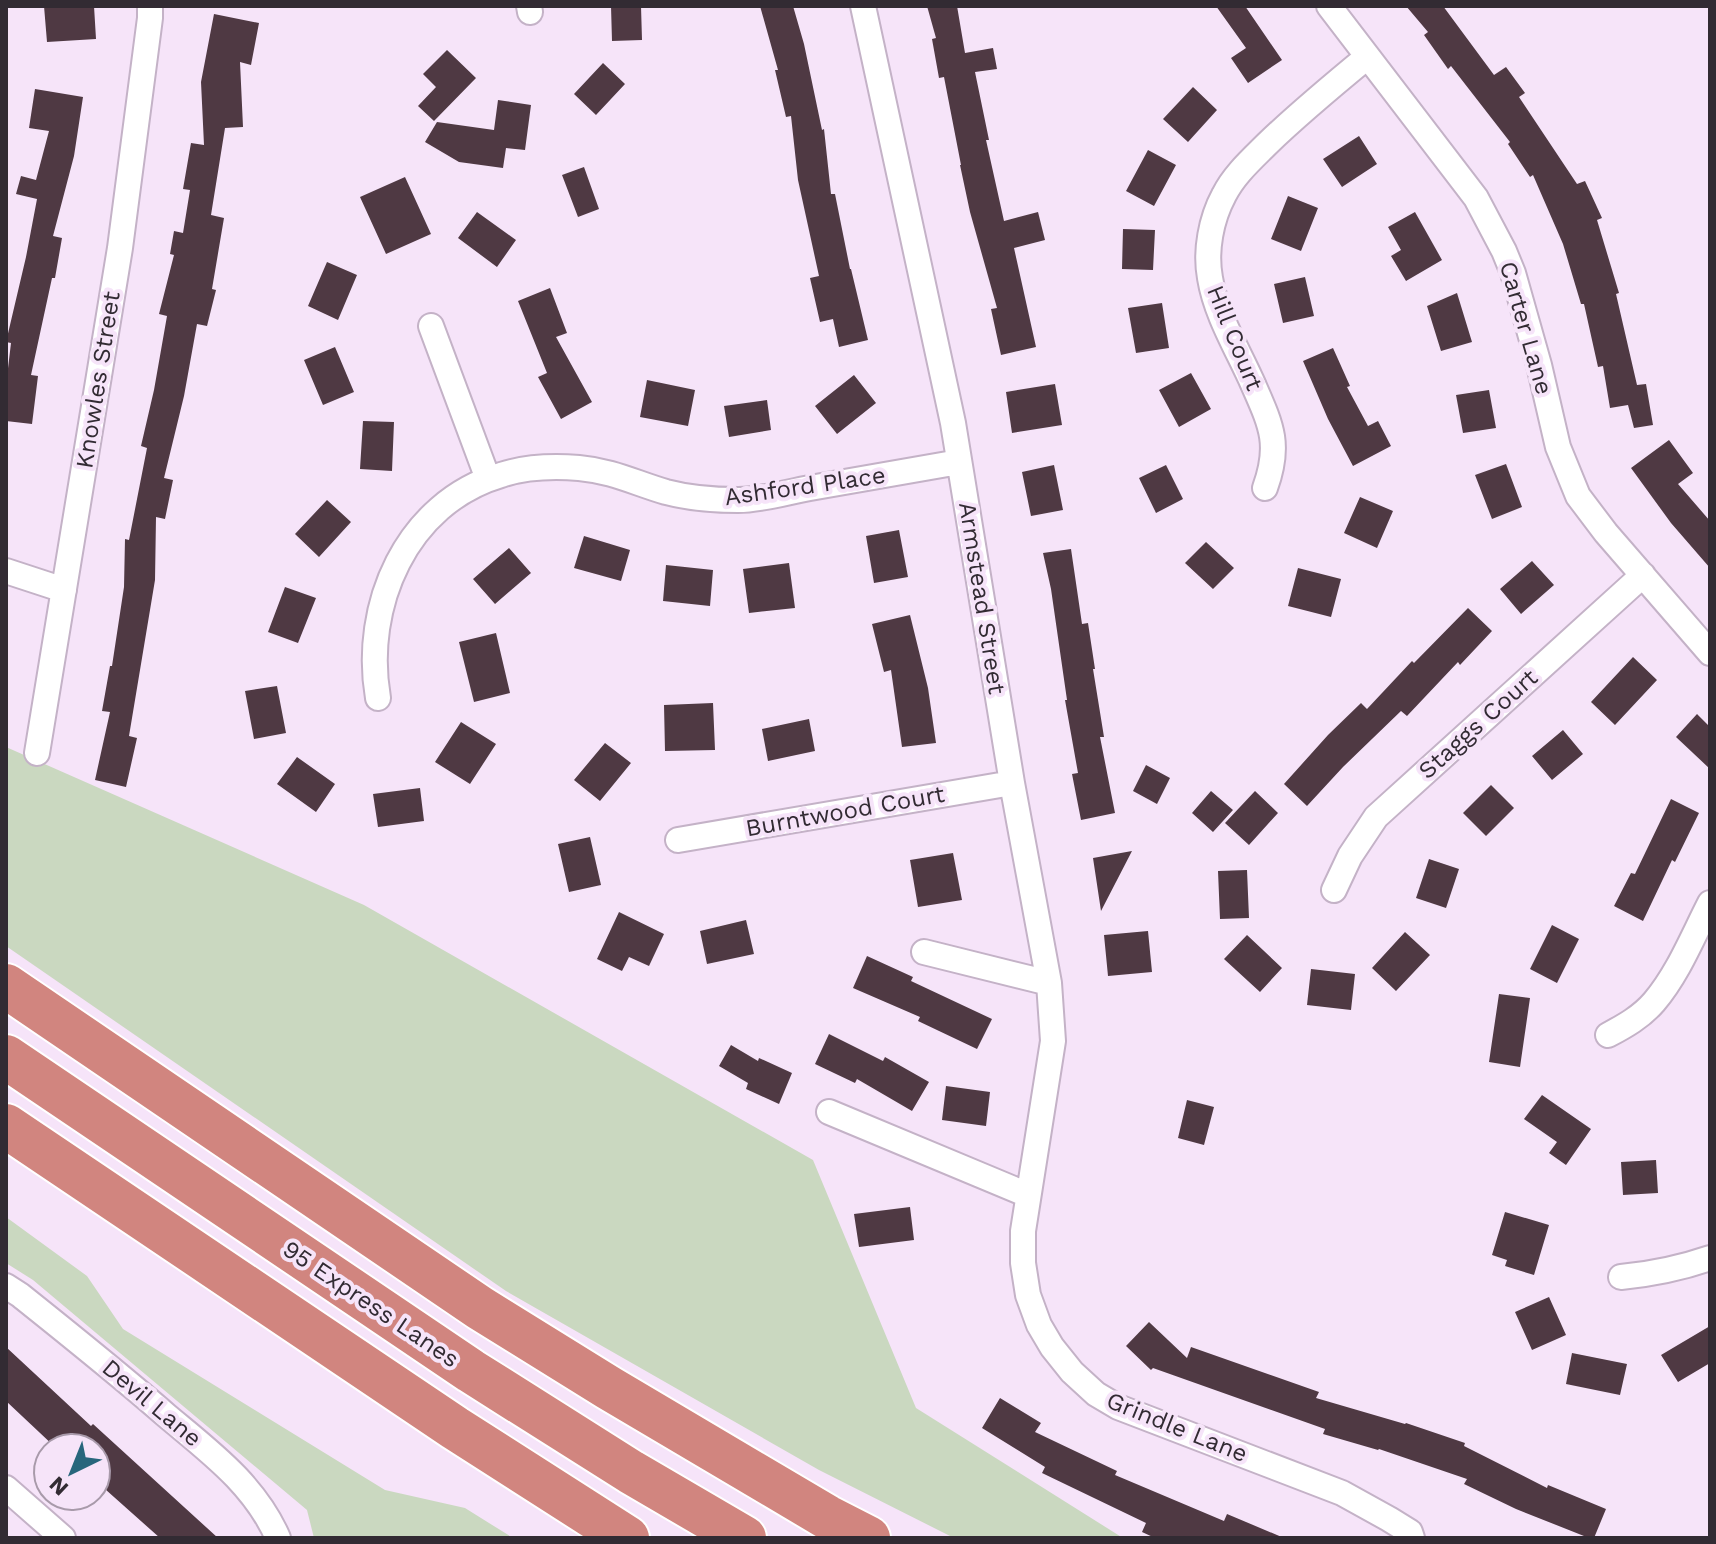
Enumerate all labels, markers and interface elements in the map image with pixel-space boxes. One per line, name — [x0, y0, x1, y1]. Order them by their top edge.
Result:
street label: Carter Lane — [1494, 258, 1558, 398]
street label: Hill Court — [1201, 281, 1269, 395]
street label: Knowles Street — [70, 289, 126, 471]
street label: Ashford Place — [723, 461, 887, 511]
street label: Armstead Street — [953, 500, 1011, 696]
street label: Staggs Court — [1413, 663, 1543, 785]
street label: Burntwood Court — [743, 780, 947, 842]
street label: 95 Express Lanes — [278, 1235, 464, 1373]
street label: Devil Lane — [97, 1353, 207, 1453]
street label: Grindle Lane — [1102, 1386, 1252, 1468]
north arrow — [32, 1432, 112, 1512]
text: N — [44, 1472, 73, 1501]

